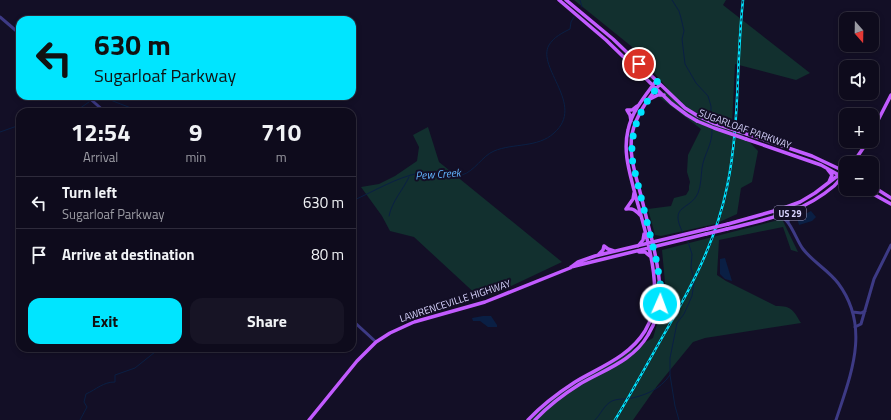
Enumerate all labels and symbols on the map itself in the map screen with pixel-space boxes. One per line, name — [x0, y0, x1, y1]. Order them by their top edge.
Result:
north arrow — [839, 12, 879, 52]
pin — [622, 47, 656, 81]
street label: SUGARLOAF PARKWAY — [697, 105, 794, 153]
water label: Pew Creek — [415, 164, 462, 184]
road number: US 29 — [774, 206, 806, 220]
street label: LAWRENCEVILLE HIGHWAY — [398, 276, 513, 326]
position arrow — [639, 283, 681, 325]

